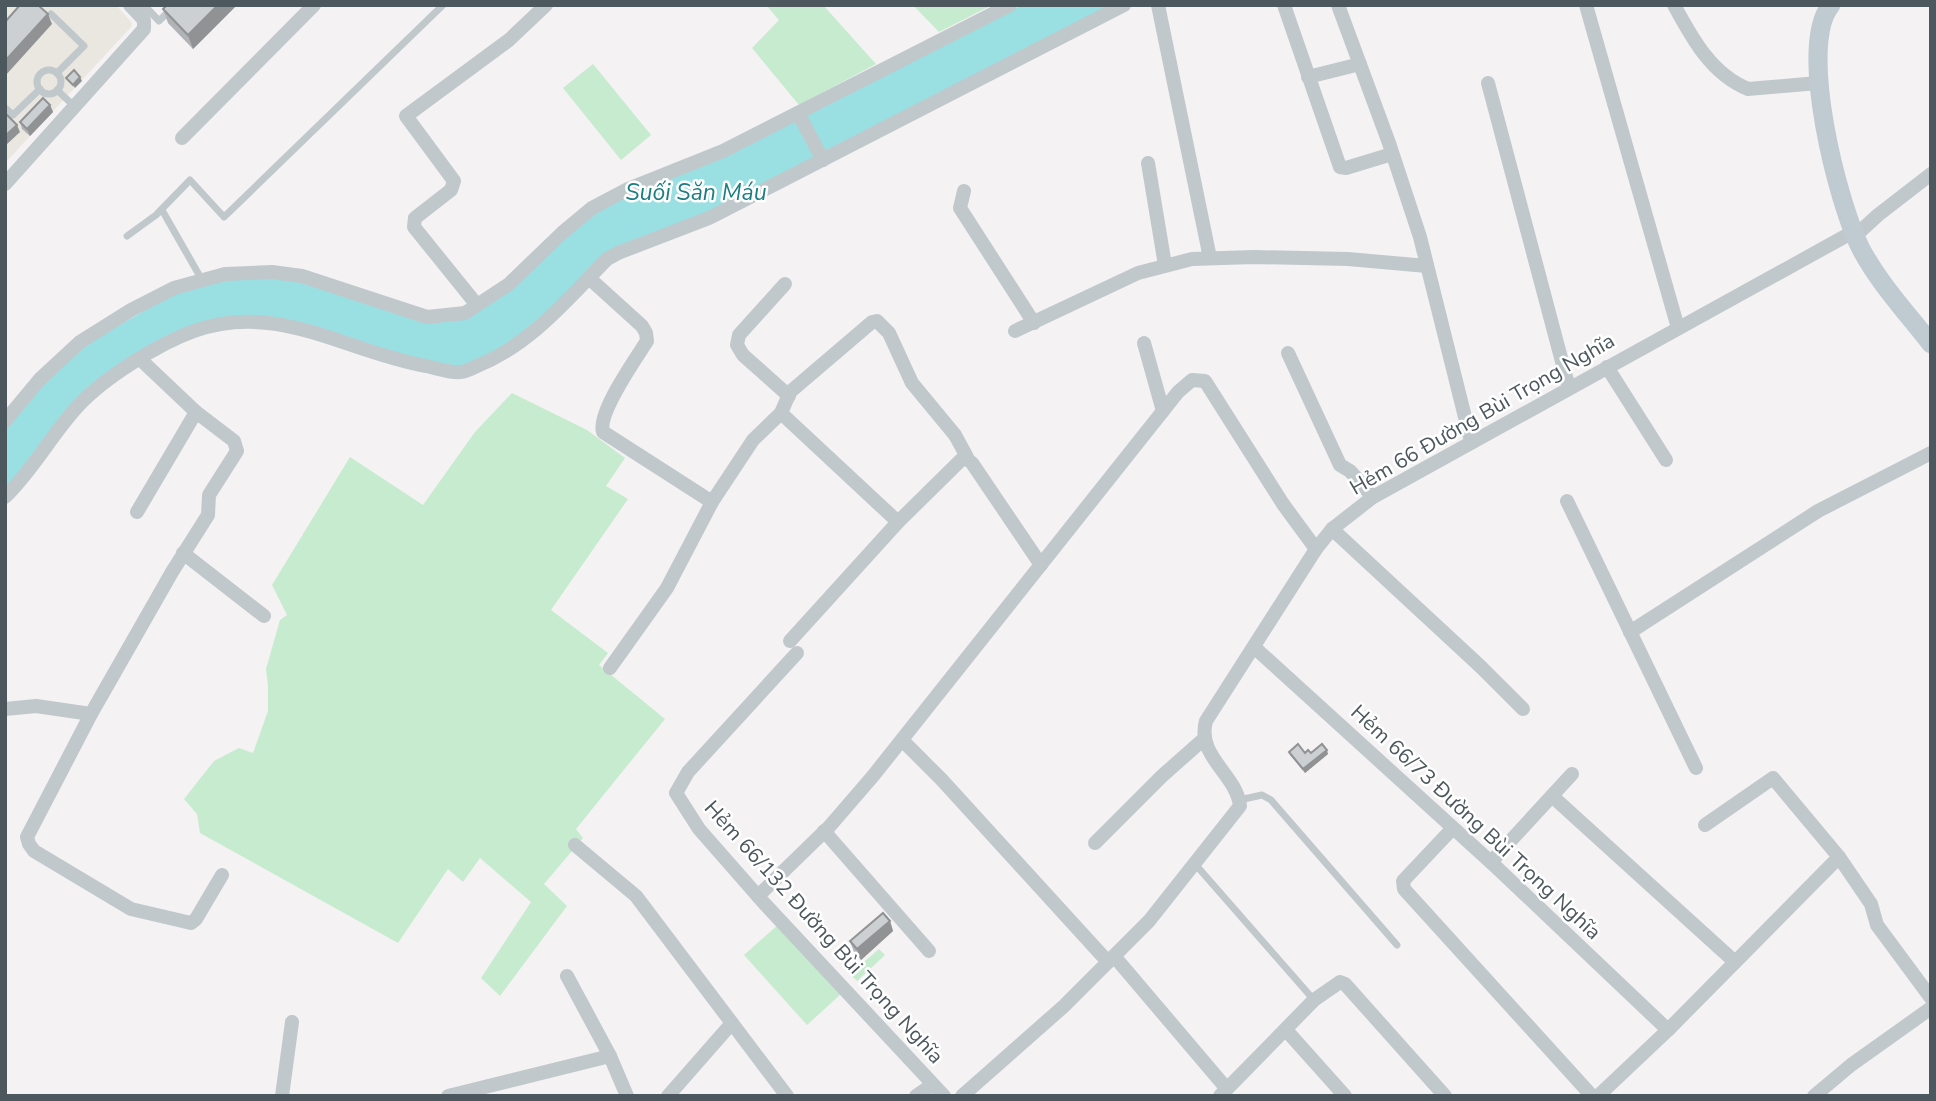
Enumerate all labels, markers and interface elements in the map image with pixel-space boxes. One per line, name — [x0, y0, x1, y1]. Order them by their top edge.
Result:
water label: Suối Săn Máu — [625, 177, 767, 208]
street label: Hẻm 66 Đường Bùi Trọng Nghĩa — [1344, 326, 1620, 502]
street label: Hẻm 66/73 Đường Bùi Trọng Nghĩa — [1345, 698, 1607, 946]
street label: Hẻm 66/132 Đường Bùi Trọng Nghĩa — [698, 794, 950, 1070]

